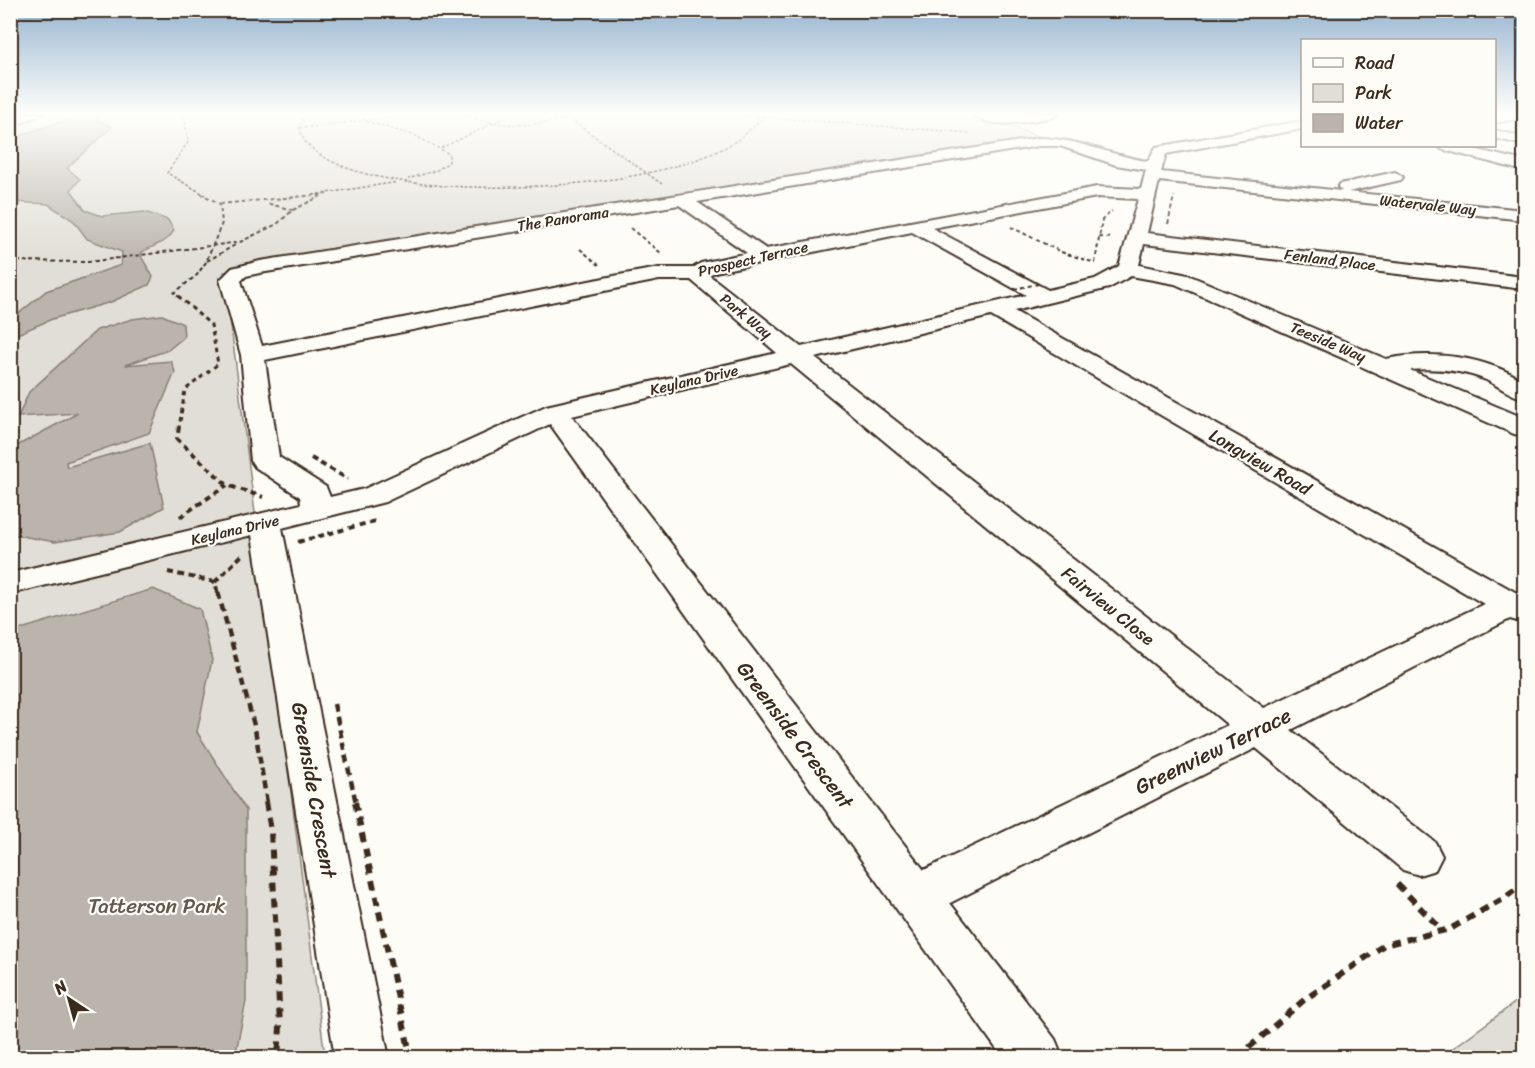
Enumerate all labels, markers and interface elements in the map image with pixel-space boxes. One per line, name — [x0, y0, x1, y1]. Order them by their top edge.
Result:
legend — [1301, 39, 1496, 147]
text: Road — [1355, 47, 1395, 79]
text: Park — [1355, 77, 1392, 109]
text: Water — [1355, 107, 1404, 139]
street label: Watervale Way — [1379, 187, 1478, 223]
street label: The Panorama — [515, 199, 611, 239]
street label: Prospect Terrace — [695, 234, 811, 284]
street label: Fenland Place — [1283, 242, 1377, 279]
street label: Park Way — [714, 287, 778, 346]
street label: Teeside Way — [1286, 314, 1370, 370]
street label: Keylana Drive — [647, 357, 741, 403]
street label: Longview Road — [1203, 420, 1319, 505]
street label: Keylana Drive — [188, 507, 282, 553]
street label: Fairview Close — [1054, 558, 1162, 654]
street label: Greenside Crescent — [726, 653, 865, 819]
street label: Greenview Terrace — [1128, 696, 1298, 805]
street label: Greenside Crescent — [280, 699, 348, 882]
park label: Tatterson Park — [88, 887, 226, 925]
north arrow — [39, 969, 99, 1029]
text: N — [47, 972, 74, 1003]

